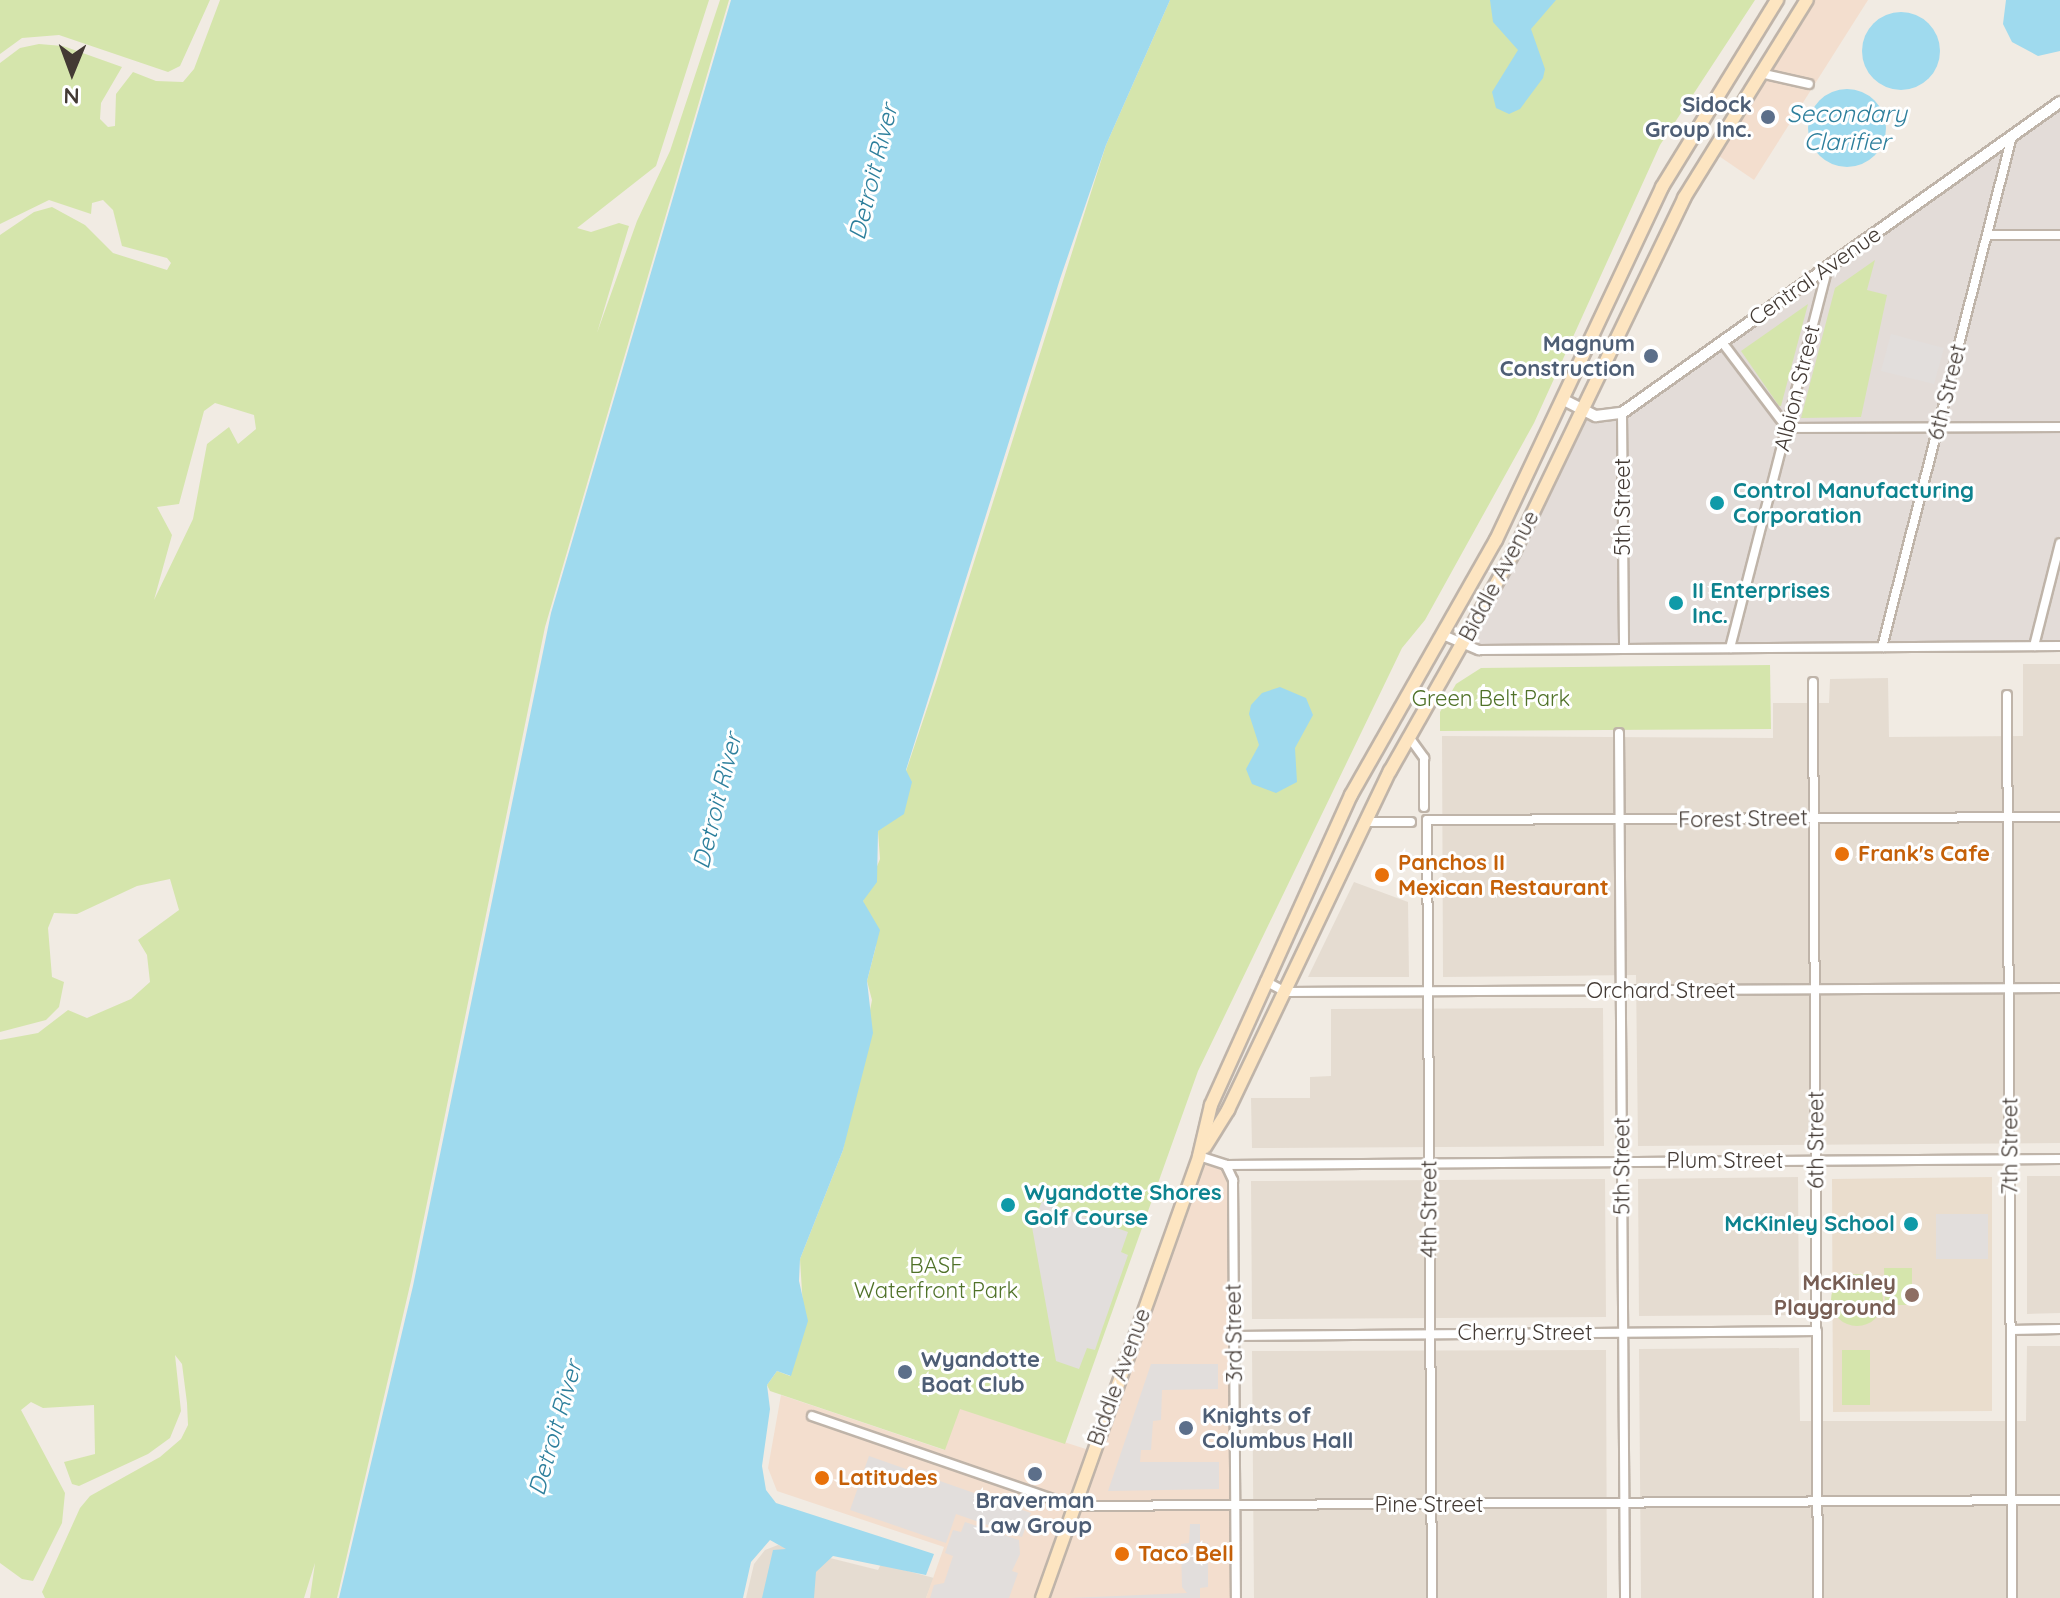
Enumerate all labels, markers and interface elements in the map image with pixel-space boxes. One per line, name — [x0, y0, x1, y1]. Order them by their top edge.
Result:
north arrow — [32, 32, 112, 112]
text: N — [63, 82, 80, 110]
place label: Sidock Group Inc. — [1645, 91, 1752, 142]
water label: Secondary Clarifier — [1787, 100, 1907, 156]
water label: Detroit River — [842, 101, 904, 243]
marker: Sidock Group Inc. — [1759, 108, 1777, 126]
street label: Central Avenue — [1744, 221, 1886, 331]
street label: Albion Street — [1769, 322, 1825, 454]
place label: Magnum Construction — [1500, 330, 1635, 382]
street label: 6th Street — [1922, 341, 1972, 443]
marker: Magnum Construction — [1642, 347, 1660, 365]
street label: 5th Street — [1610, 458, 1636, 556]
place label: Control Manufacturing Corporation — [1733, 477, 1974, 528]
marker: Control Manufacturing Corporation — [1708, 494, 1726, 512]
street label: Biddle Avenue — [1453, 506, 1545, 646]
place label: II Enterprises Inc. — [1692, 577, 1830, 628]
marker: II Enterprises Inc. — [1667, 594, 1685, 612]
park label: Green Belt Park — [1412, 686, 1570, 712]
water label: Detroit River — [686, 730, 748, 872]
street label: Forest Street — [1678, 805, 1808, 833]
place label: Frank's Cafe — [1858, 841, 1990, 867]
marker: Frank's Cafe — [1833, 845, 1851, 863]
place label: Panchos II Mexican Restaurant — [1398, 849, 1609, 900]
marker: Panchos II Mexican Restaurant — [1373, 866, 1391, 884]
street label: Orchard Street — [1586, 978, 1736, 1004]
street label: 6th Street — [1803, 1091, 1829, 1189]
street label: 7th Street — [1997, 1097, 2023, 1195]
street label: 5th Street — [1609, 1117, 1635, 1215]
street label: Plum Street — [1667, 1148, 1783, 1174]
street label: 4th Street — [1416, 1160, 1442, 1258]
place label: Wyandotte Shores Golf Course — [1024, 1179, 1222, 1230]
marker: Wyandotte Shores Golf Course — [999, 1196, 1017, 1214]
place label: McKinley School — [1724, 1211, 1895, 1237]
marker: McKinley School — [1902, 1215, 1920, 1233]
park label: BASF Waterfront Park — [854, 1252, 1018, 1304]
place label: McKinley Playground — [1774, 1269, 1896, 1320]
street label: 3rd Street — [1220, 1283, 1248, 1383]
marker: McKinley Playground — [1903, 1286, 1921, 1304]
street label: Biddle Avenue — [1082, 1305, 1156, 1449]
street label: Cherry Street — [1458, 1320, 1592, 1346]
place label: Wyandotte Boat Club — [921, 1346, 1040, 1398]
water label: Detroit River — [522, 1357, 588, 1499]
marker: Wyandotte Boat Club — [896, 1363, 914, 1381]
place label: Knights of Columbus Hall — [1202, 1402, 1354, 1454]
marker: Knights of Columbus Hall — [1177, 1419, 1195, 1437]
place label: Latitudes — [838, 1465, 938, 1491]
marker: Braverman Law Group — [1026, 1465, 1044, 1483]
marker: Latitudes — [813, 1469, 831, 1487]
place label: Braverman Law Group — [975, 1487, 1095, 1538]
street label: Pine Street — [1374, 1492, 1484, 1518]
place label: Taco Bell — [1138, 1541, 1234, 1567]
marker: Taco Bell — [1113, 1545, 1131, 1563]

